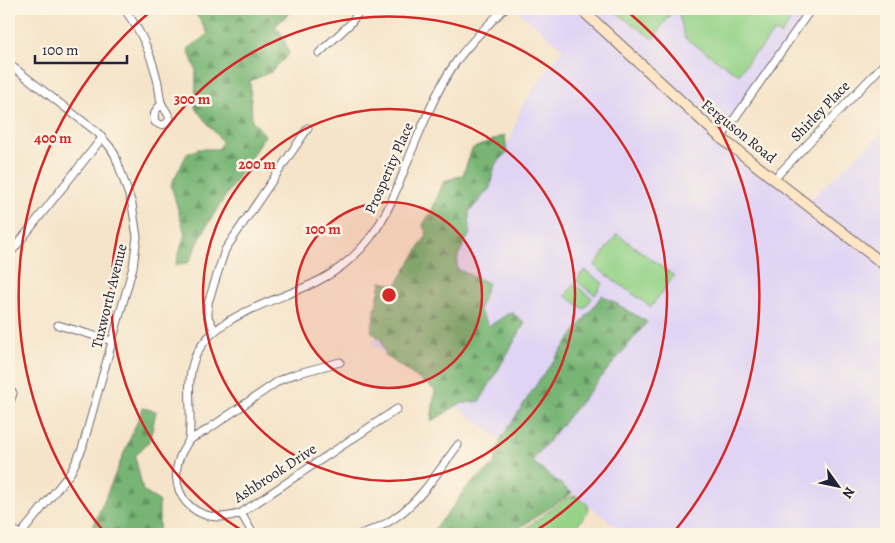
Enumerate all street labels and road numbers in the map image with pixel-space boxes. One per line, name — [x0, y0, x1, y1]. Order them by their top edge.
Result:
street label: Shirley Place — [786, 76, 854, 146]
street label: Ferguson Road — [697, 95, 781, 168]
street label: Prosperity Place — [360, 119, 418, 217]
street label: Tuxworth Avenue — [86, 241, 132, 350]
street label: Ashbrook Drive — [229, 439, 321, 508]

